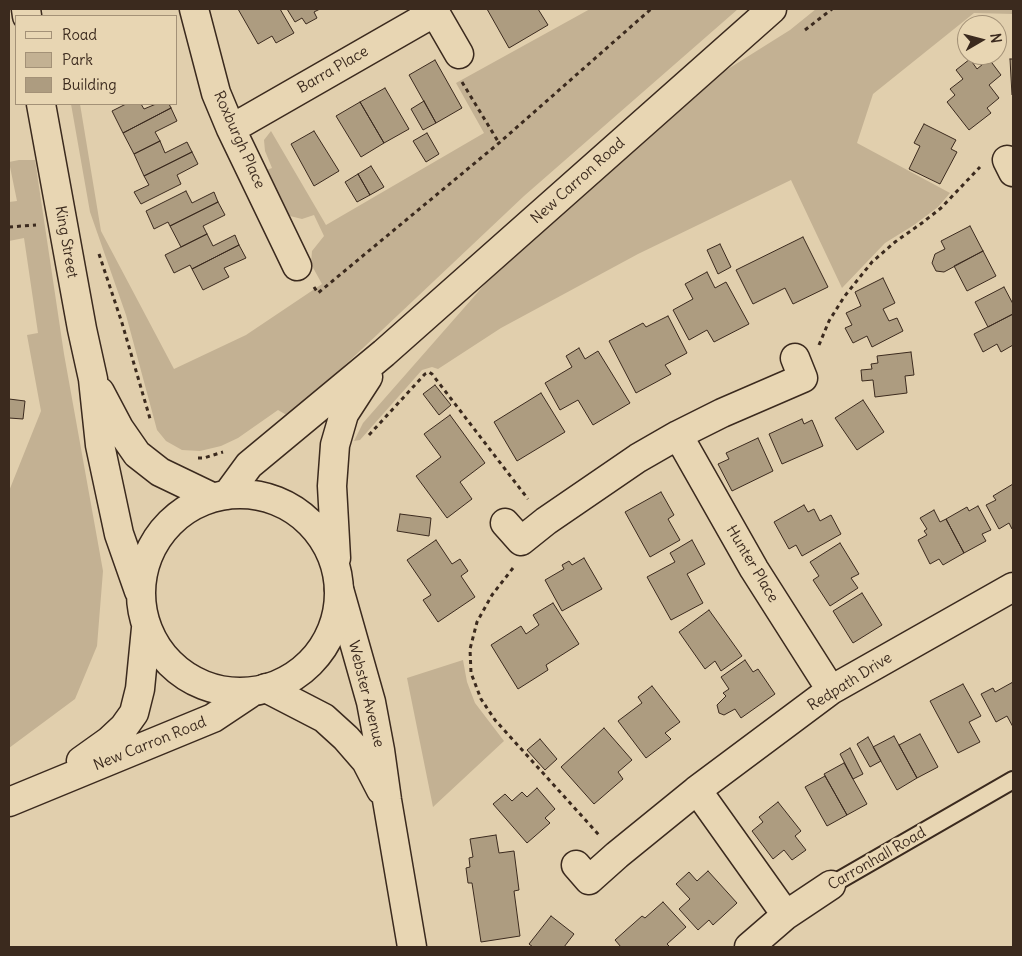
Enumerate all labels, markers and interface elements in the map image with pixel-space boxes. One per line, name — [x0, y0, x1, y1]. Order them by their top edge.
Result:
legend — [15, 15, 178, 105]
north arrow — [957, 15, 1007, 65]
text: Road — [62, 25, 97, 44]
text: N — [986, 32, 1005, 44]
street label: Barra Place — [294, 42, 372, 98]
text: Park — [62, 50, 93, 69]
text: Building — [62, 75, 117, 94]
street label: Roxburgh Place — [209, 88, 269, 192]
street label: New Carron Road — [527, 134, 629, 228]
street label: King Street — [51, 204, 81, 280]
street label: Hunter Place — [722, 522, 782, 606]
street label: Webster Avenue — [344, 639, 388, 749]
street label: Redpath Drive — [805, 649, 895, 715]
street label: New Carron Road — [91, 713, 209, 775]
street label: Carronhall Road — [825, 824, 929, 894]

